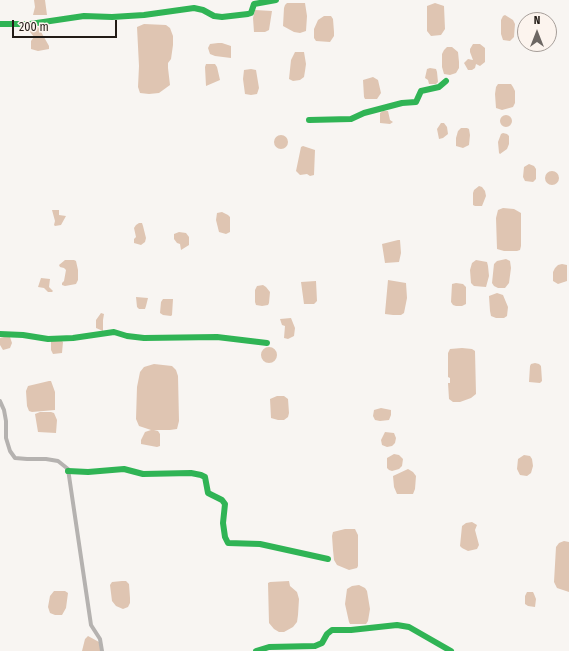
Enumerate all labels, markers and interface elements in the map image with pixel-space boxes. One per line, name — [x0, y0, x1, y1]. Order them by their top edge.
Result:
scale bar — [14, 12, 119, 38]
north arrow — [517, 12, 557, 52]
text: N — [534, 14, 540, 27]
text: 200 m — [19, 20, 49, 34]

